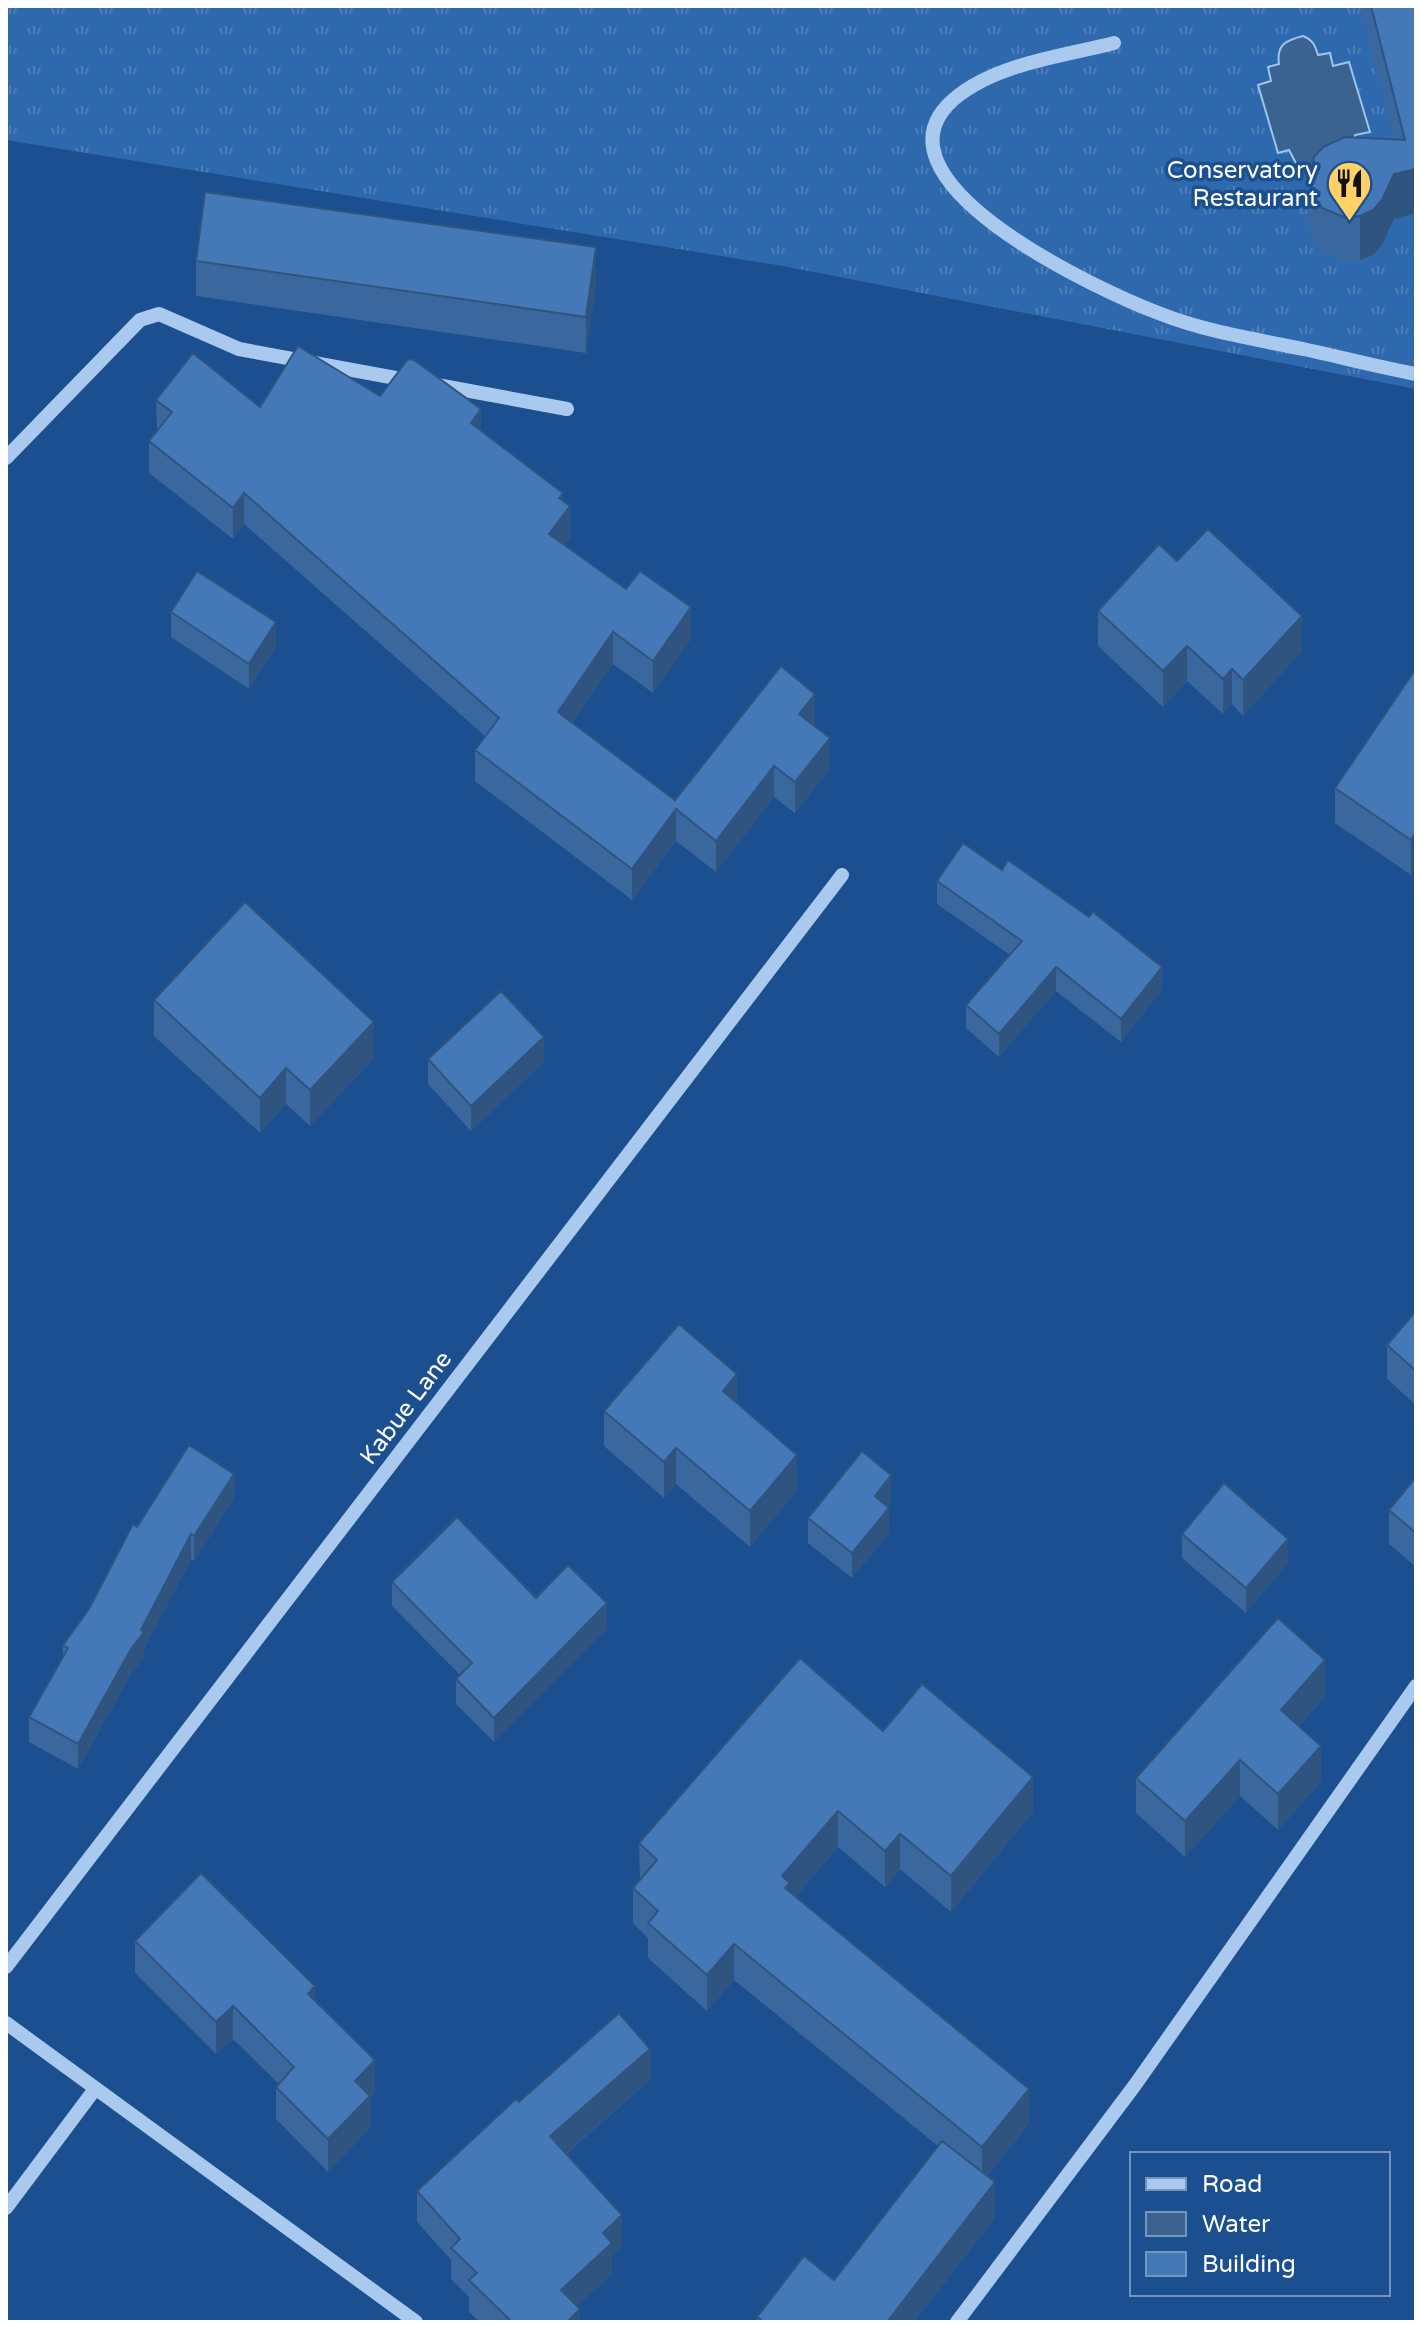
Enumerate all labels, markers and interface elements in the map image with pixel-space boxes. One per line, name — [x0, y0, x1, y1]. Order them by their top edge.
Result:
place label: Conservatory Restaurant — [1167, 156, 1318, 213]
restaurant icon: Conservatory Restaurant — [1325, 160, 1373, 223]
street label: Kabue Lane — [354, 1345, 458, 1471]
legend — [1130, 2152, 1390, 2296]
text: Road — [1202, 2170, 1262, 2199]
text: Water — [1202, 2210, 1271, 2239]
text: Building — [1202, 2250, 1296, 2279]

